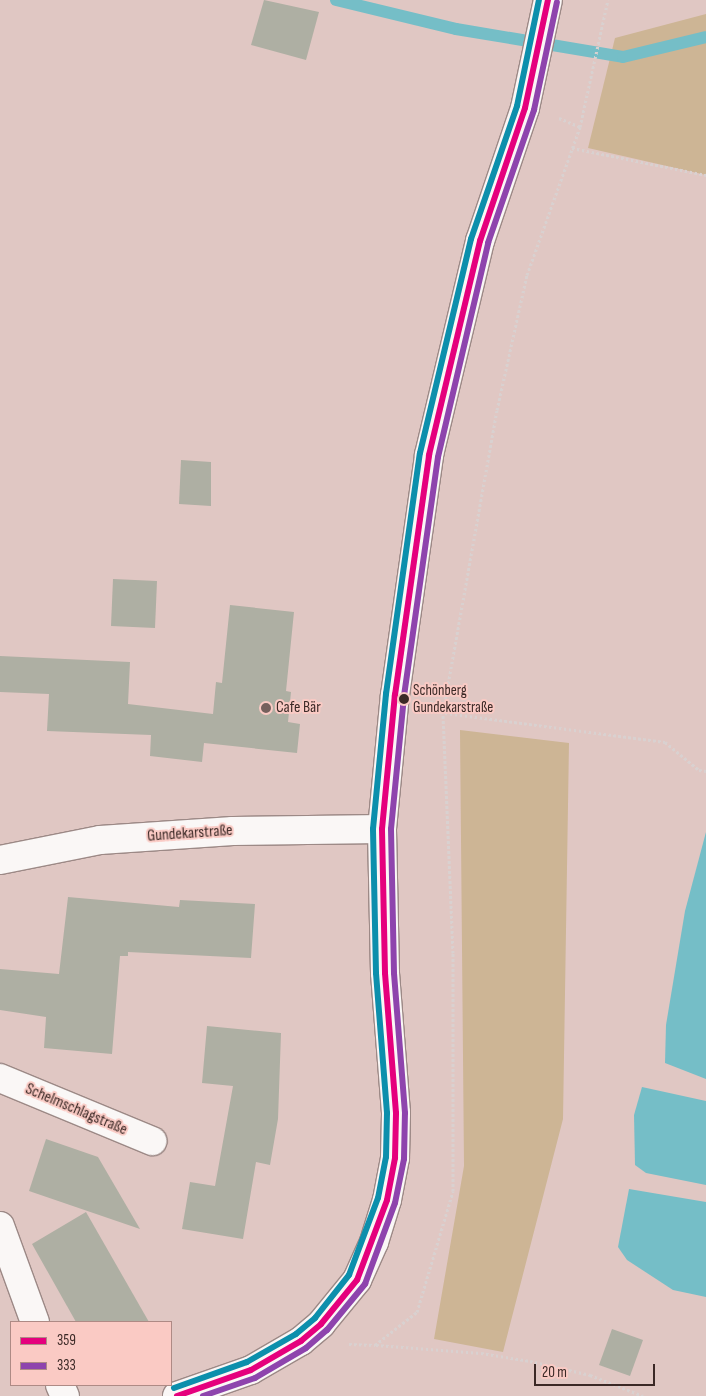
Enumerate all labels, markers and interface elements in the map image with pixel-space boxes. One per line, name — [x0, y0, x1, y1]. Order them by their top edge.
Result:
place label: Schönberg Gundekarstraße — [413, 681, 493, 716]
marker: Schönberg Gundekarstraße — [399, 694, 409, 704]
place label: Cafe Bär — [276, 698, 321, 718]
marker: Cafe Bär — [260, 702, 272, 714]
street label: Gundekarstraße — [147, 821, 233, 847]
street label: Schelmschlagstraße — [22, 1080, 130, 1140]
legend — [10, 1321, 172, 1386]
text: 359 — [57, 1331, 76, 1350]
scale bar — [536, 1354, 657, 1386]
text: 333 — [57, 1356, 76, 1375]
text: 20 m — [542, 1363, 567, 1382]

